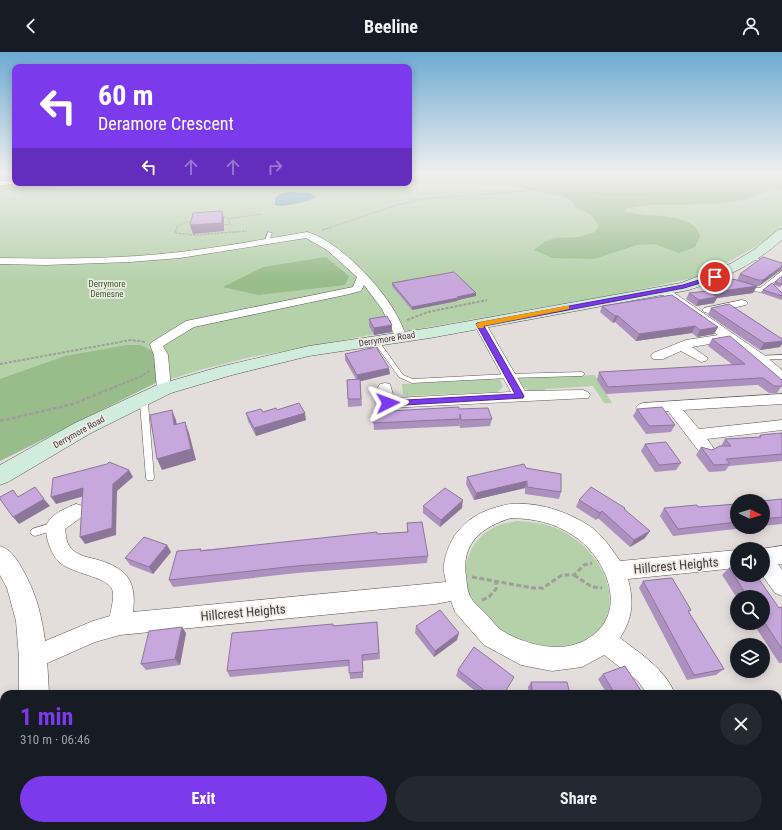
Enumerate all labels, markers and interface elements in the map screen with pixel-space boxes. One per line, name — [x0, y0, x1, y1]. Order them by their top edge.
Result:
icon: back — [20, 15, 42, 37]
icon: person — [740, 15, 762, 37]
text: Beeline — [364, 16, 418, 37]
text: 60 m — [98, 79, 154, 112]
icon: left — [32, 80, 84, 132]
text: Deramore Crescent — [98, 113, 234, 134]
icon: left — [138, 156, 160, 178]
icon: ahead — [180, 156, 202, 178]
icon: ahead — [222, 156, 244, 178]
icon: right — [264, 156, 286, 178]
pin — [698, 260, 732, 294]
icon: arrive — [704, 266, 726, 288]
park label: Derrymore Demesne — [89, 279, 125, 299]
street label: Derrymore Road — [358, 330, 416, 348]
position arrow — [367, 382, 409, 424]
street label: Derrymore Road — [52, 414, 106, 450]
north arrow — [730, 494, 770, 534]
map controls — [730, 494, 770, 678]
button: sound — [730, 542, 770, 582]
street label: Hillcrest Heights — [633, 554, 719, 577]
button: search — [730, 590, 770, 630]
street label: Hillcrest Heights — [200, 601, 286, 624]
button: layers — [730, 638, 770, 678]
text: 1 min — [20, 703, 73, 731]
button: close — [720, 703, 762, 745]
text: 310 m · 06:46 — [20, 732, 90, 747]
button: Exit — [20, 776, 387, 822]
button: Share — [395, 776, 762, 822]

